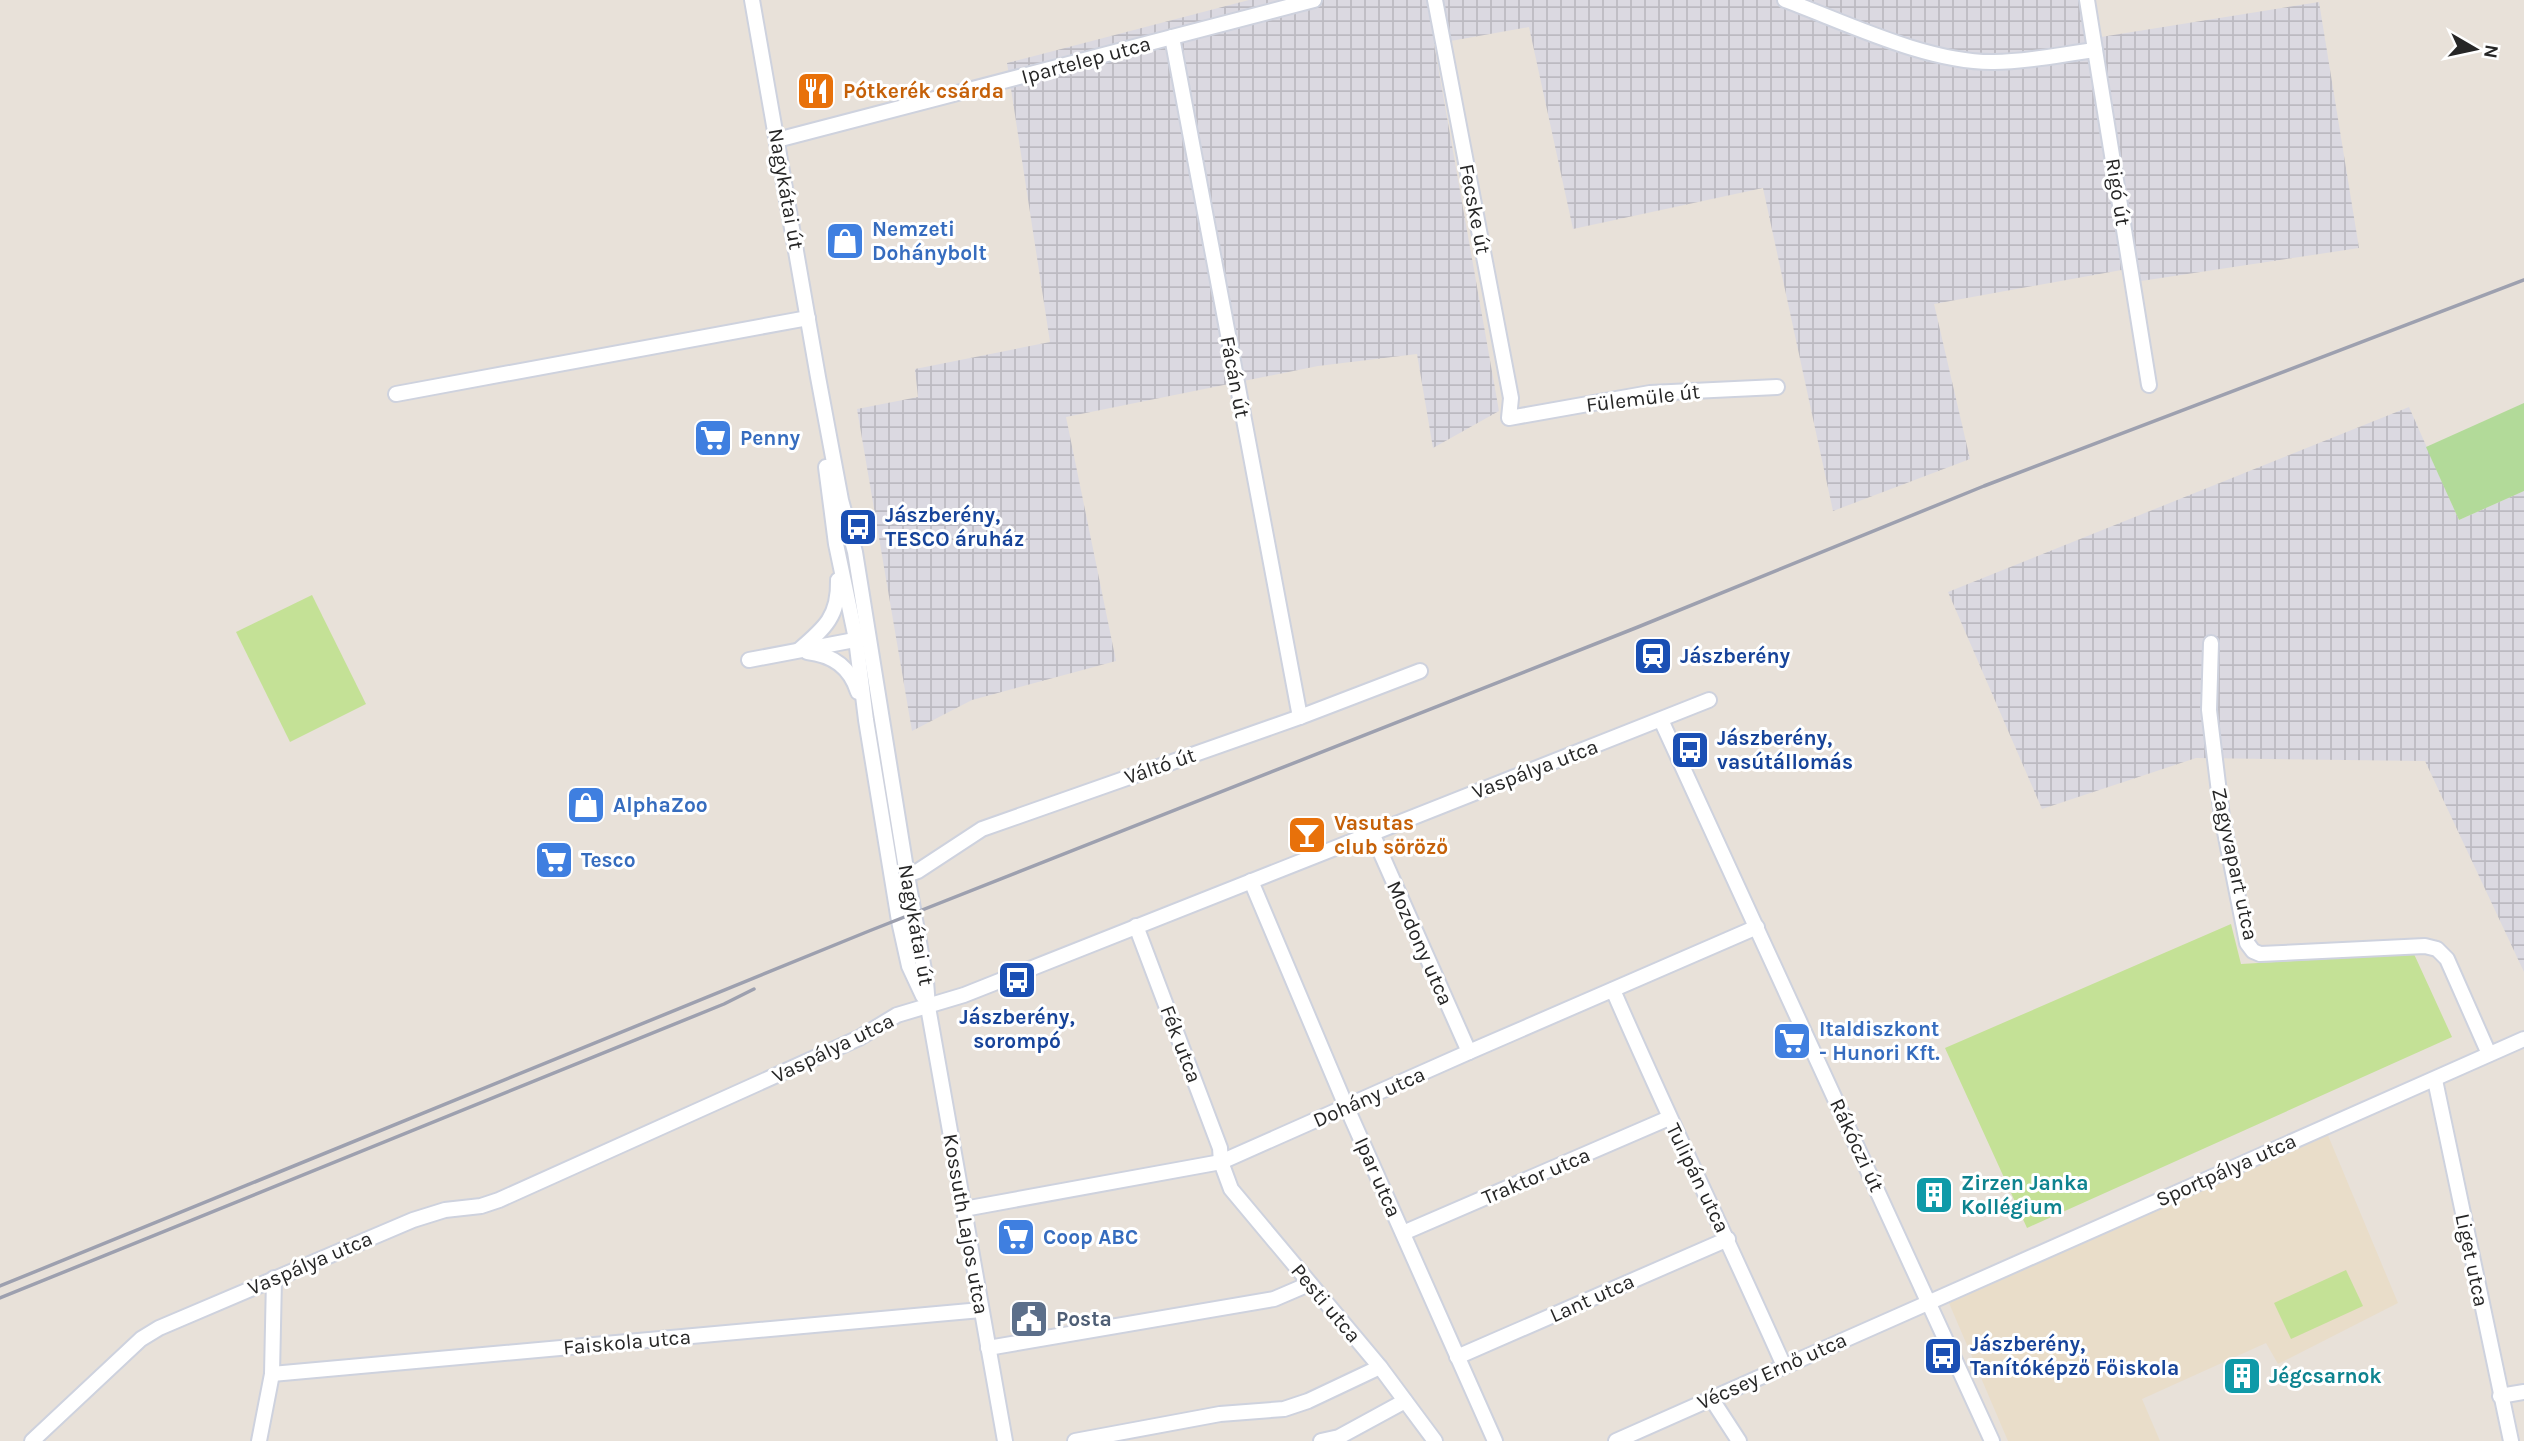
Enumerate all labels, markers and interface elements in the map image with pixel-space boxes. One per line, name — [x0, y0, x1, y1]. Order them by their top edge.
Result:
north arrow — [2440, 14, 2510, 84]
street label: Ipartelep utca — [1019, 31, 1153, 89]
text: N — [2479, 43, 2503, 60]
restaurant icon: Pótkerék csárda — [795, 70, 837, 112]
place label: Pótkerék csárda — [843, 79, 1004, 103]
street label: Nagykátai út — [764, 127, 808, 252]
street label: Rigó út — [2101, 157, 2135, 228]
street label: Fecske út — [1455, 162, 1496, 256]
place label: Nemzeti Dohánybolt — [872, 217, 987, 265]
shop icon: Nemzeti Dohánybolt — [824, 220, 866, 262]
street label: Fácán út — [1215, 334, 1255, 420]
street label: Fülemüle út — [1585, 379, 1701, 417]
supermarket icon: Penny — [692, 417, 734, 459]
place label: Penny — [740, 426, 800, 450]
place label: Jászberény, TESCO áruház — [885, 503, 1024, 551]
bus stop icon: Jászberény, TESCO áruház — [837, 506, 879, 548]
station icon: Jászberény — [1632, 635, 1674, 677]
place label: Jászberény — [1680, 644, 1791, 668]
place label: Jászberény, vasútállomás — [1717, 726, 1853, 774]
bus stop icon: Jászberény, vasútállomás — [1669, 729, 1711, 771]
street label: Vaspálya utca — [1469, 734, 1601, 804]
street label: Váltó út — [1121, 743, 1199, 789]
shop icon: AlphaZoo — [565, 784, 607, 826]
street label: Zagyvapart utca — [2207, 786, 2263, 942]
place label: AlphaZoo — [613, 793, 708, 817]
place label: Vasutas club söröző — [1334, 811, 1448, 859]
bar icon: Vasutas club söröző — [1286, 814, 1328, 856]
supermarket icon: Tesco — [533, 839, 575, 881]
place label: Tesco — [581, 848, 636, 872]
street label: Nagykátai út — [894, 863, 938, 988]
street label: Mozdony utca — [1382, 877, 1458, 1009]
bus stop icon: Jászberény, sorompó — [996, 959, 1038, 1001]
street label: Fék utca — [1155, 1002, 1207, 1086]
place label: Jászberény, sorompó — [959, 1005, 1075, 1053]
street label: Vaspálya utca — [768, 1008, 898, 1088]
place label: Italdiszkont - Hunori Kft. — [1819, 1017, 1940, 1065]
supermarket icon: Italdiszkont - Hunori Kft. — [1771, 1020, 1813, 1062]
street label: Dohány utca — [1309, 1062, 1429, 1132]
street label: Rákóczi út — [1825, 1094, 1889, 1196]
street label: Tulipán utca — [1661, 1120, 1735, 1236]
street label: Sportpálya utca — [2152, 1128, 2300, 1212]
street label: Kossuth Lajos utca — [938, 1132, 994, 1316]
street label: Ipar utca — [1350, 1133, 1406, 1221]
street label: Traktor utca — [1478, 1142, 1594, 1210]
place label: Zirzen Janka Kollégium — [1961, 1171, 2089, 1219]
building icon: Zirzen Janka Kollégium — [1913, 1174, 1955, 1216]
street label: Liget utca — [2450, 1211, 2494, 1309]
supermarket icon: Coop ABC — [995, 1216, 1037, 1258]
place label: Coop ABC — [1043, 1225, 1138, 1249]
street label: Vaspálya utca — [244, 1226, 376, 1300]
street label: Pesti utca — [1286, 1259, 1366, 1347]
street label: Lant utca — [1546, 1269, 1638, 1327]
public building icon: Posta — [1008, 1298, 1050, 1340]
place label: Posta — [1056, 1307, 1112, 1331]
street label: Faiskola utca — [562, 1324, 692, 1360]
street label: Vécsey Ernő utca — [1694, 1327, 1850, 1415]
place label: Jászberény, Tanítóképző Főiskola — [1970, 1332, 2179, 1380]
bus stop icon: Jászberény, Tanítóképző Főiskola — [1922, 1335, 1964, 1377]
building icon: Jégcsarnok — [2221, 1355, 2263, 1397]
place label: Jégcsarnok — [2269, 1364, 2382, 1388]

